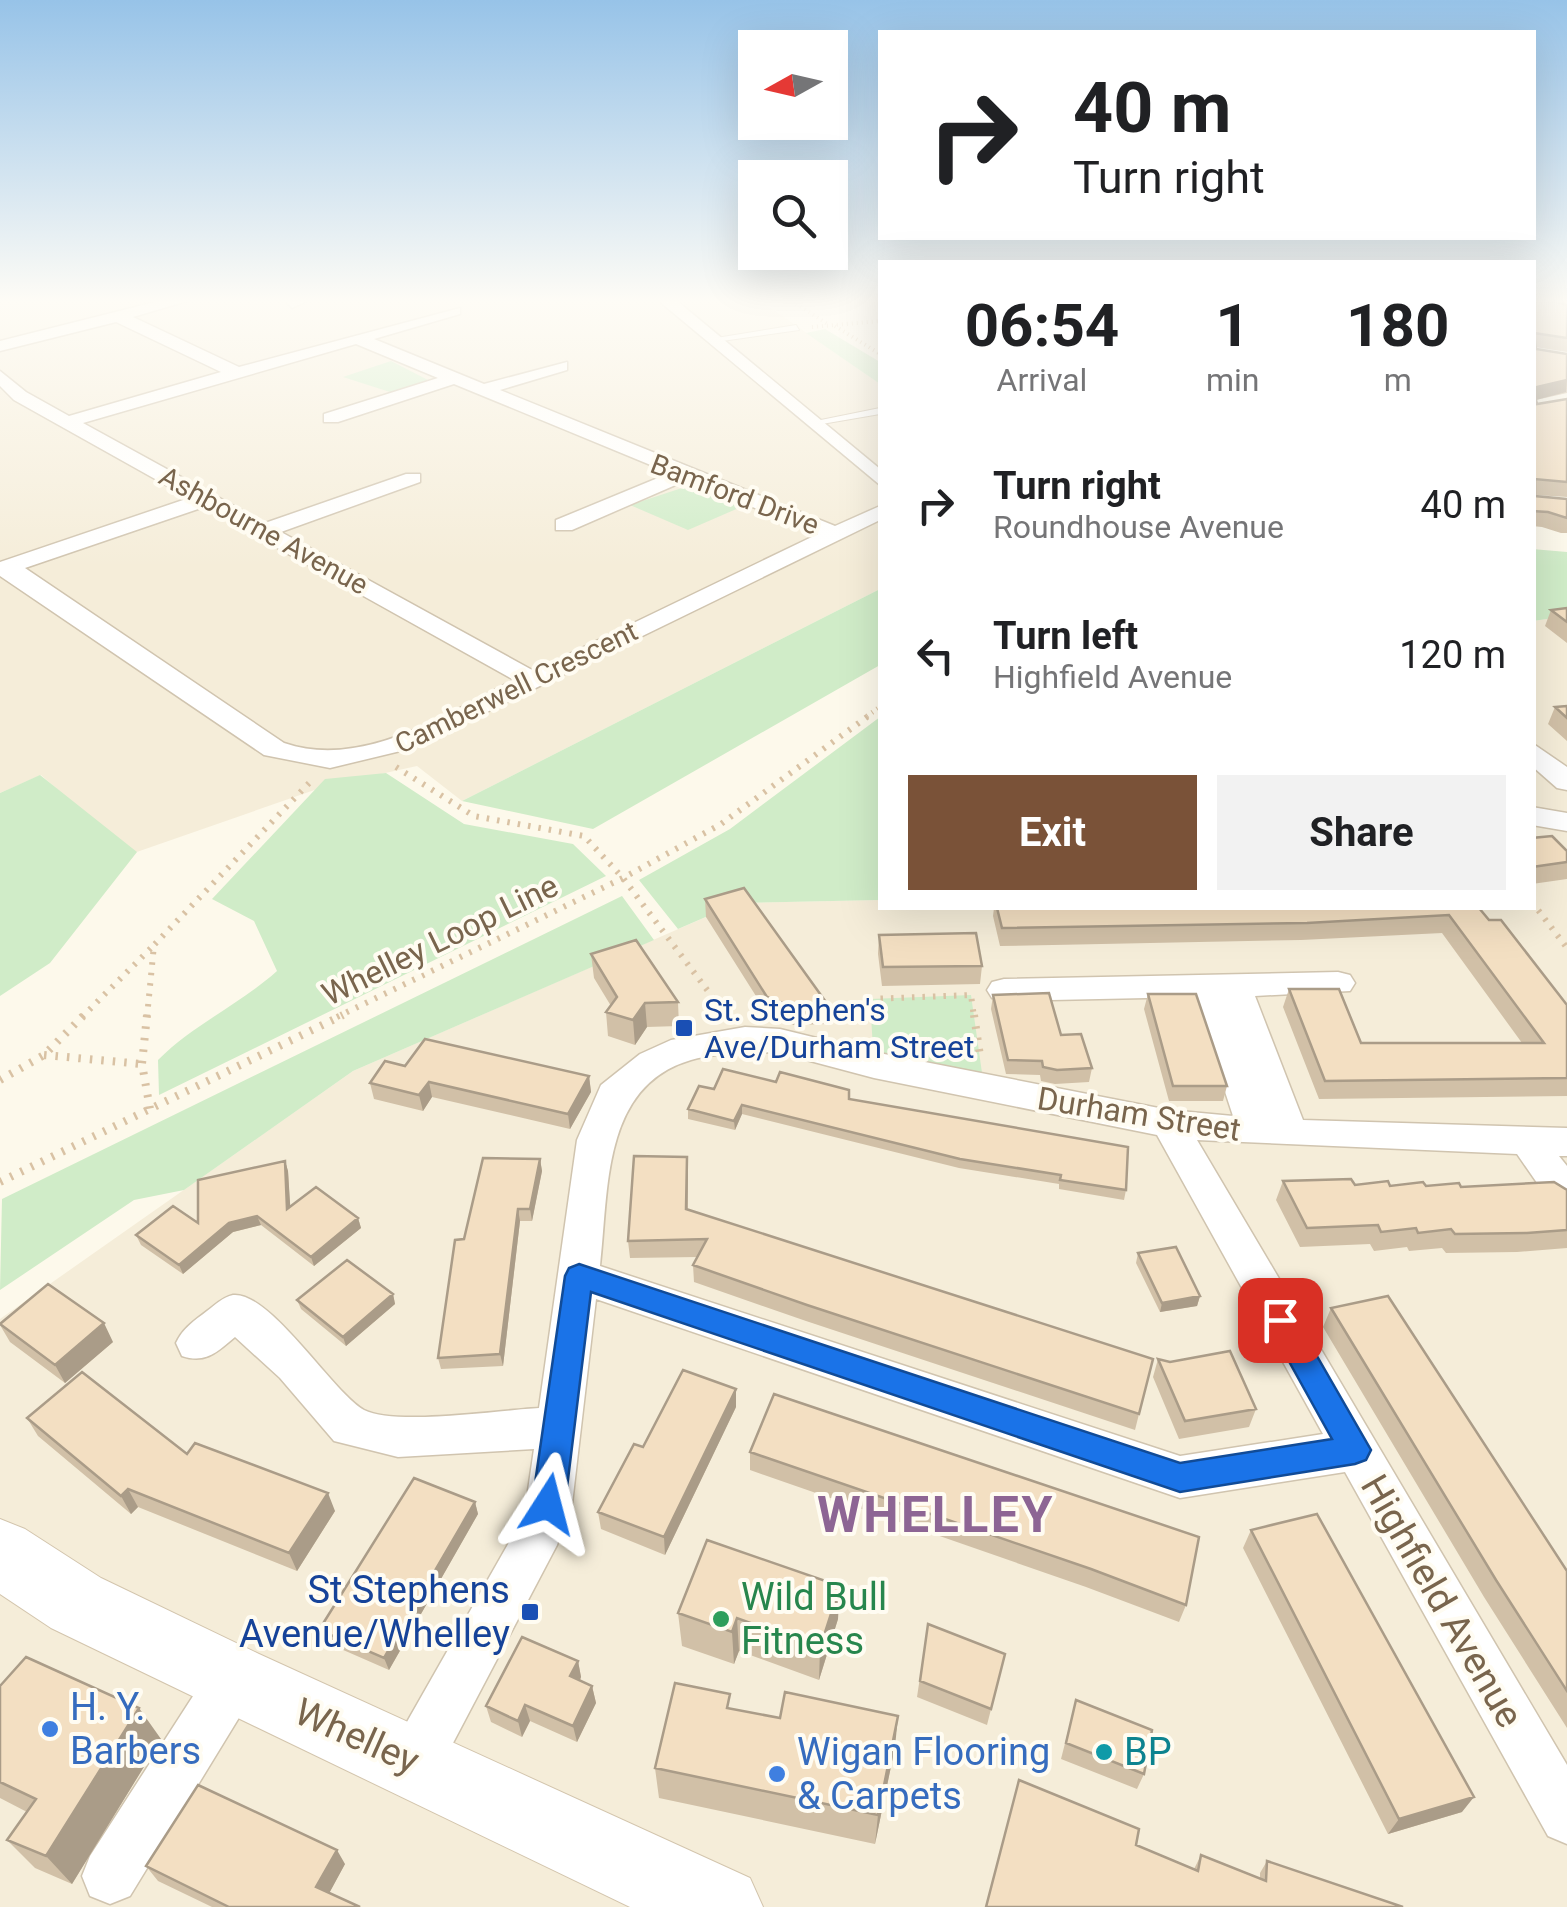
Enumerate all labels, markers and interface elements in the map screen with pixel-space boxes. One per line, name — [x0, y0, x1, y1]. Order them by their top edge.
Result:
north arrow — [738, 30, 848, 140]
map controls — [738, 30, 848, 270]
text: 40 m — [1073, 67, 1231, 149]
icon: right — [908, 70, 1038, 200]
text: Turn right — [1073, 151, 1265, 204]
button: search — [738, 160, 848, 270]
text: 06:54 — [965, 290, 1119, 361]
text: 1 — [1215, 290, 1250, 361]
text: 180 — [1346, 290, 1449, 361]
text: Arrival — [997, 361, 1087, 399]
text: min — [1206, 361, 1259, 399]
text: m — [1384, 361, 1412, 399]
street label: Bamford Drive — [646, 447, 824, 542]
street label: Ashbourne Avenue — [154, 459, 374, 601]
text: Turn right — [993, 464, 1161, 508]
icon: right — [908, 478, 963, 533]
text: 40 m — [1421, 483, 1506, 527]
text: Roundhouse Avenue — [993, 508, 1284, 546]
street label: Camberwell Crescent — [390, 614, 643, 761]
text: Turn left — [993, 614, 1138, 658]
icon: left — [908, 628, 963, 683]
text: 120 m — [1399, 633, 1506, 677]
text: Highfield Avenue — [993, 658, 1232, 696]
button: Exit — [908, 775, 1197, 890]
button: Share — [1217, 775, 1506, 890]
street label: Whelley Loop Line — [316, 866, 564, 1014]
place label: St. Stephen's Ave/Durham Street — [704, 991, 975, 1066]
marker: St. Stephen's Ave/Durham Street — [673, 1017, 695, 1039]
street label: Durham Street — [1035, 1079, 1243, 1149]
pin — [1238, 1278, 1323, 1363]
icon: arrive — [1253, 1293, 1308, 1348]
position arrow — [496, 1452, 600, 1556]
street label: Highfield Avenue — [1352, 1467, 1532, 1735]
district label: WHELLEY — [817, 1486, 1055, 1544]
place label: St Stephens Avenue/Whelley — [239, 1568, 510, 1656]
place label: Wild Bull Fitness — [741, 1575, 887, 1663]
marker: St Stephens Avenue/Whelley — [519, 1601, 541, 1623]
marker: Wild Bull Fitness — [710, 1608, 732, 1630]
place label: H. Y. Barbers — [70, 1685, 201, 1773]
street label: Whelley — [288, 1689, 426, 1783]
marker: H. Y. Barbers — [39, 1718, 61, 1740]
place label: Wigan Flooring & Carpets — [797, 1730, 1050, 1818]
place label: BP — [1124, 1730, 1172, 1774]
marker: BP — [1093, 1741, 1115, 1763]
marker: Wigan Flooring & Carpets — [766, 1763, 788, 1785]

